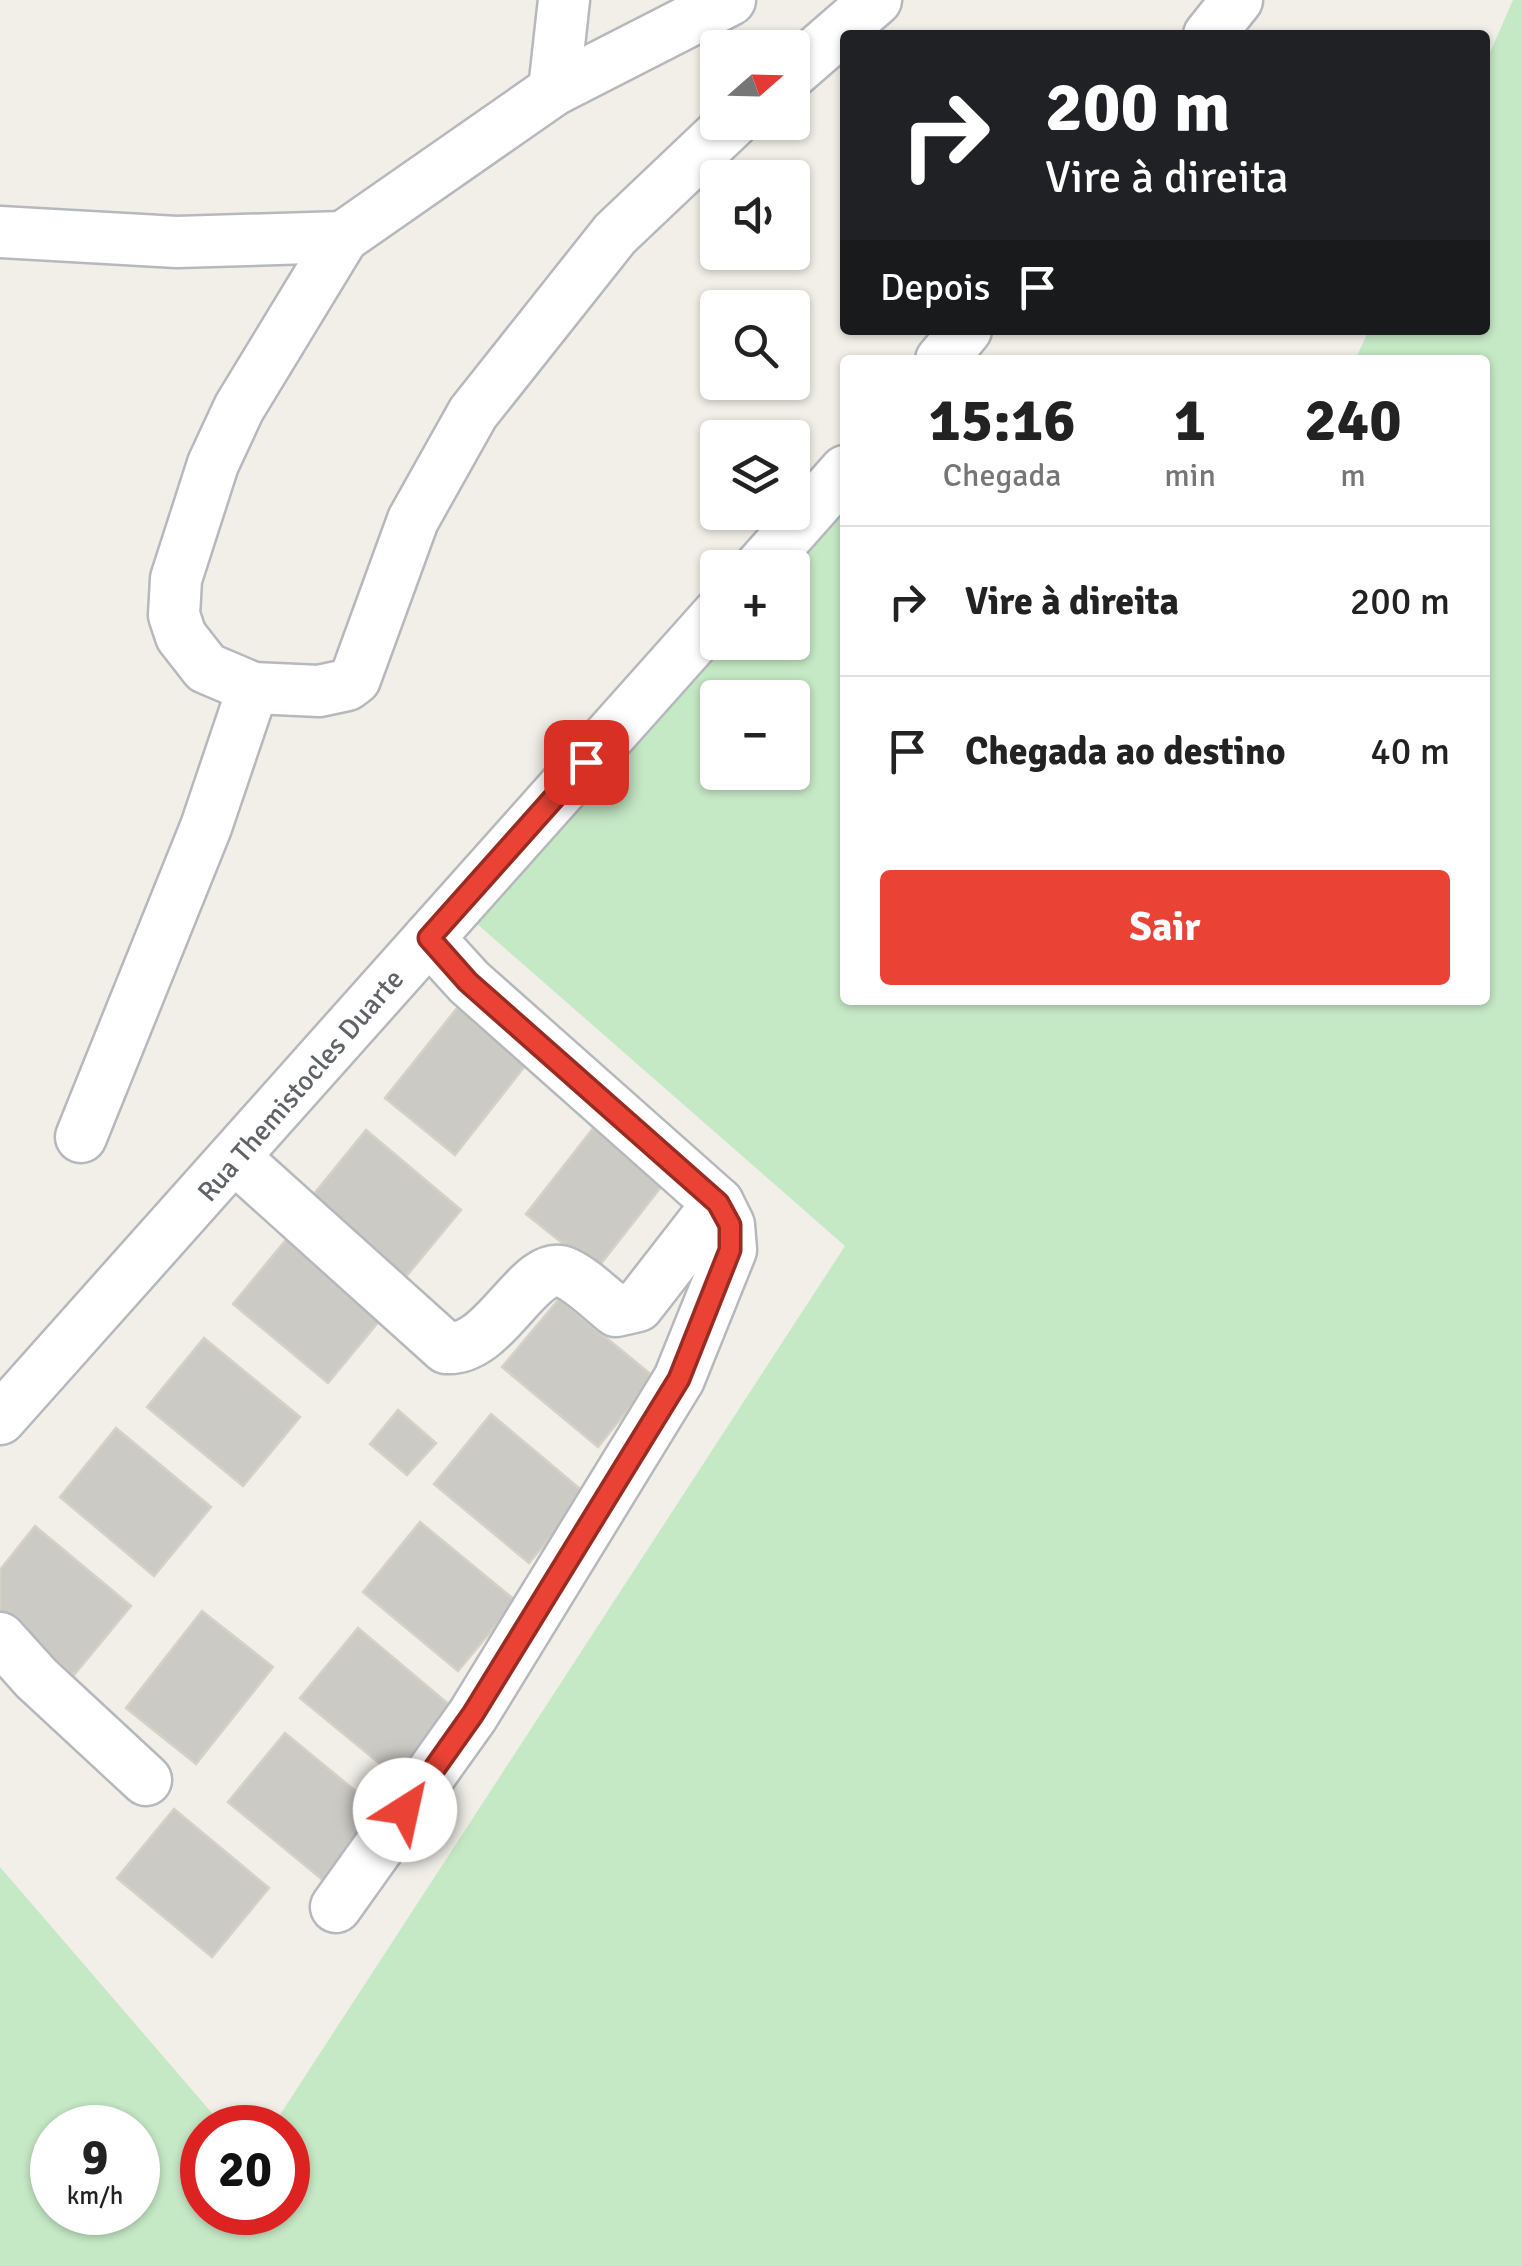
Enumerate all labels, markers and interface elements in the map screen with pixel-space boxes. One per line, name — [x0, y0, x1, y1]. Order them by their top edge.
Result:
north arrow — [700, 30, 810, 140]
map controls — [700, 30, 810, 790]
text: 200 m — [1045, 64, 1230, 150]
icon: right — [880, 70, 1010, 200]
text: Vire à direita — [1045, 150, 1289, 205]
button: sound — [700, 160, 810, 270]
icon: arrive — [1010, 260, 1065, 315]
text: Depois — [880, 264, 990, 311]
button: search — [700, 290, 810, 400]
text: 15:16 — [928, 384, 1076, 458]
text: 1 — [1174, 384, 1206, 458]
text: 240 — [1304, 384, 1402, 458]
button: layers — [700, 420, 810, 530]
text: Chegada — [943, 456, 1062, 495]
text: min — [1164, 456, 1216, 495]
text: m — [1340, 456, 1366, 495]
button: + — [700, 550, 810, 660]
icon: right — [880, 574, 935, 629]
text: Vire à direita — [965, 578, 1179, 625]
text: 200 m — [1350, 578, 1450, 625]
button: − — [700, 680, 810, 790]
pin — [544, 720, 629, 805]
icon: arrive — [880, 724, 935, 779]
text: Chegada ao destino — [965, 728, 1286, 775]
text: 40 m — [1370, 728, 1450, 775]
icon: arrive — [559, 735, 614, 790]
button: Sair — [880, 870, 1450, 985]
street label: Rua Themistocles Duarte — [191, 962, 411, 1209]
position arrow — [353, 1758, 457, 1862]
speed limit sign: 20 — [180, 2105, 310, 2235]
text: 9 — [81, 2127, 109, 2189]
text: km/h — [67, 2180, 123, 2211]

